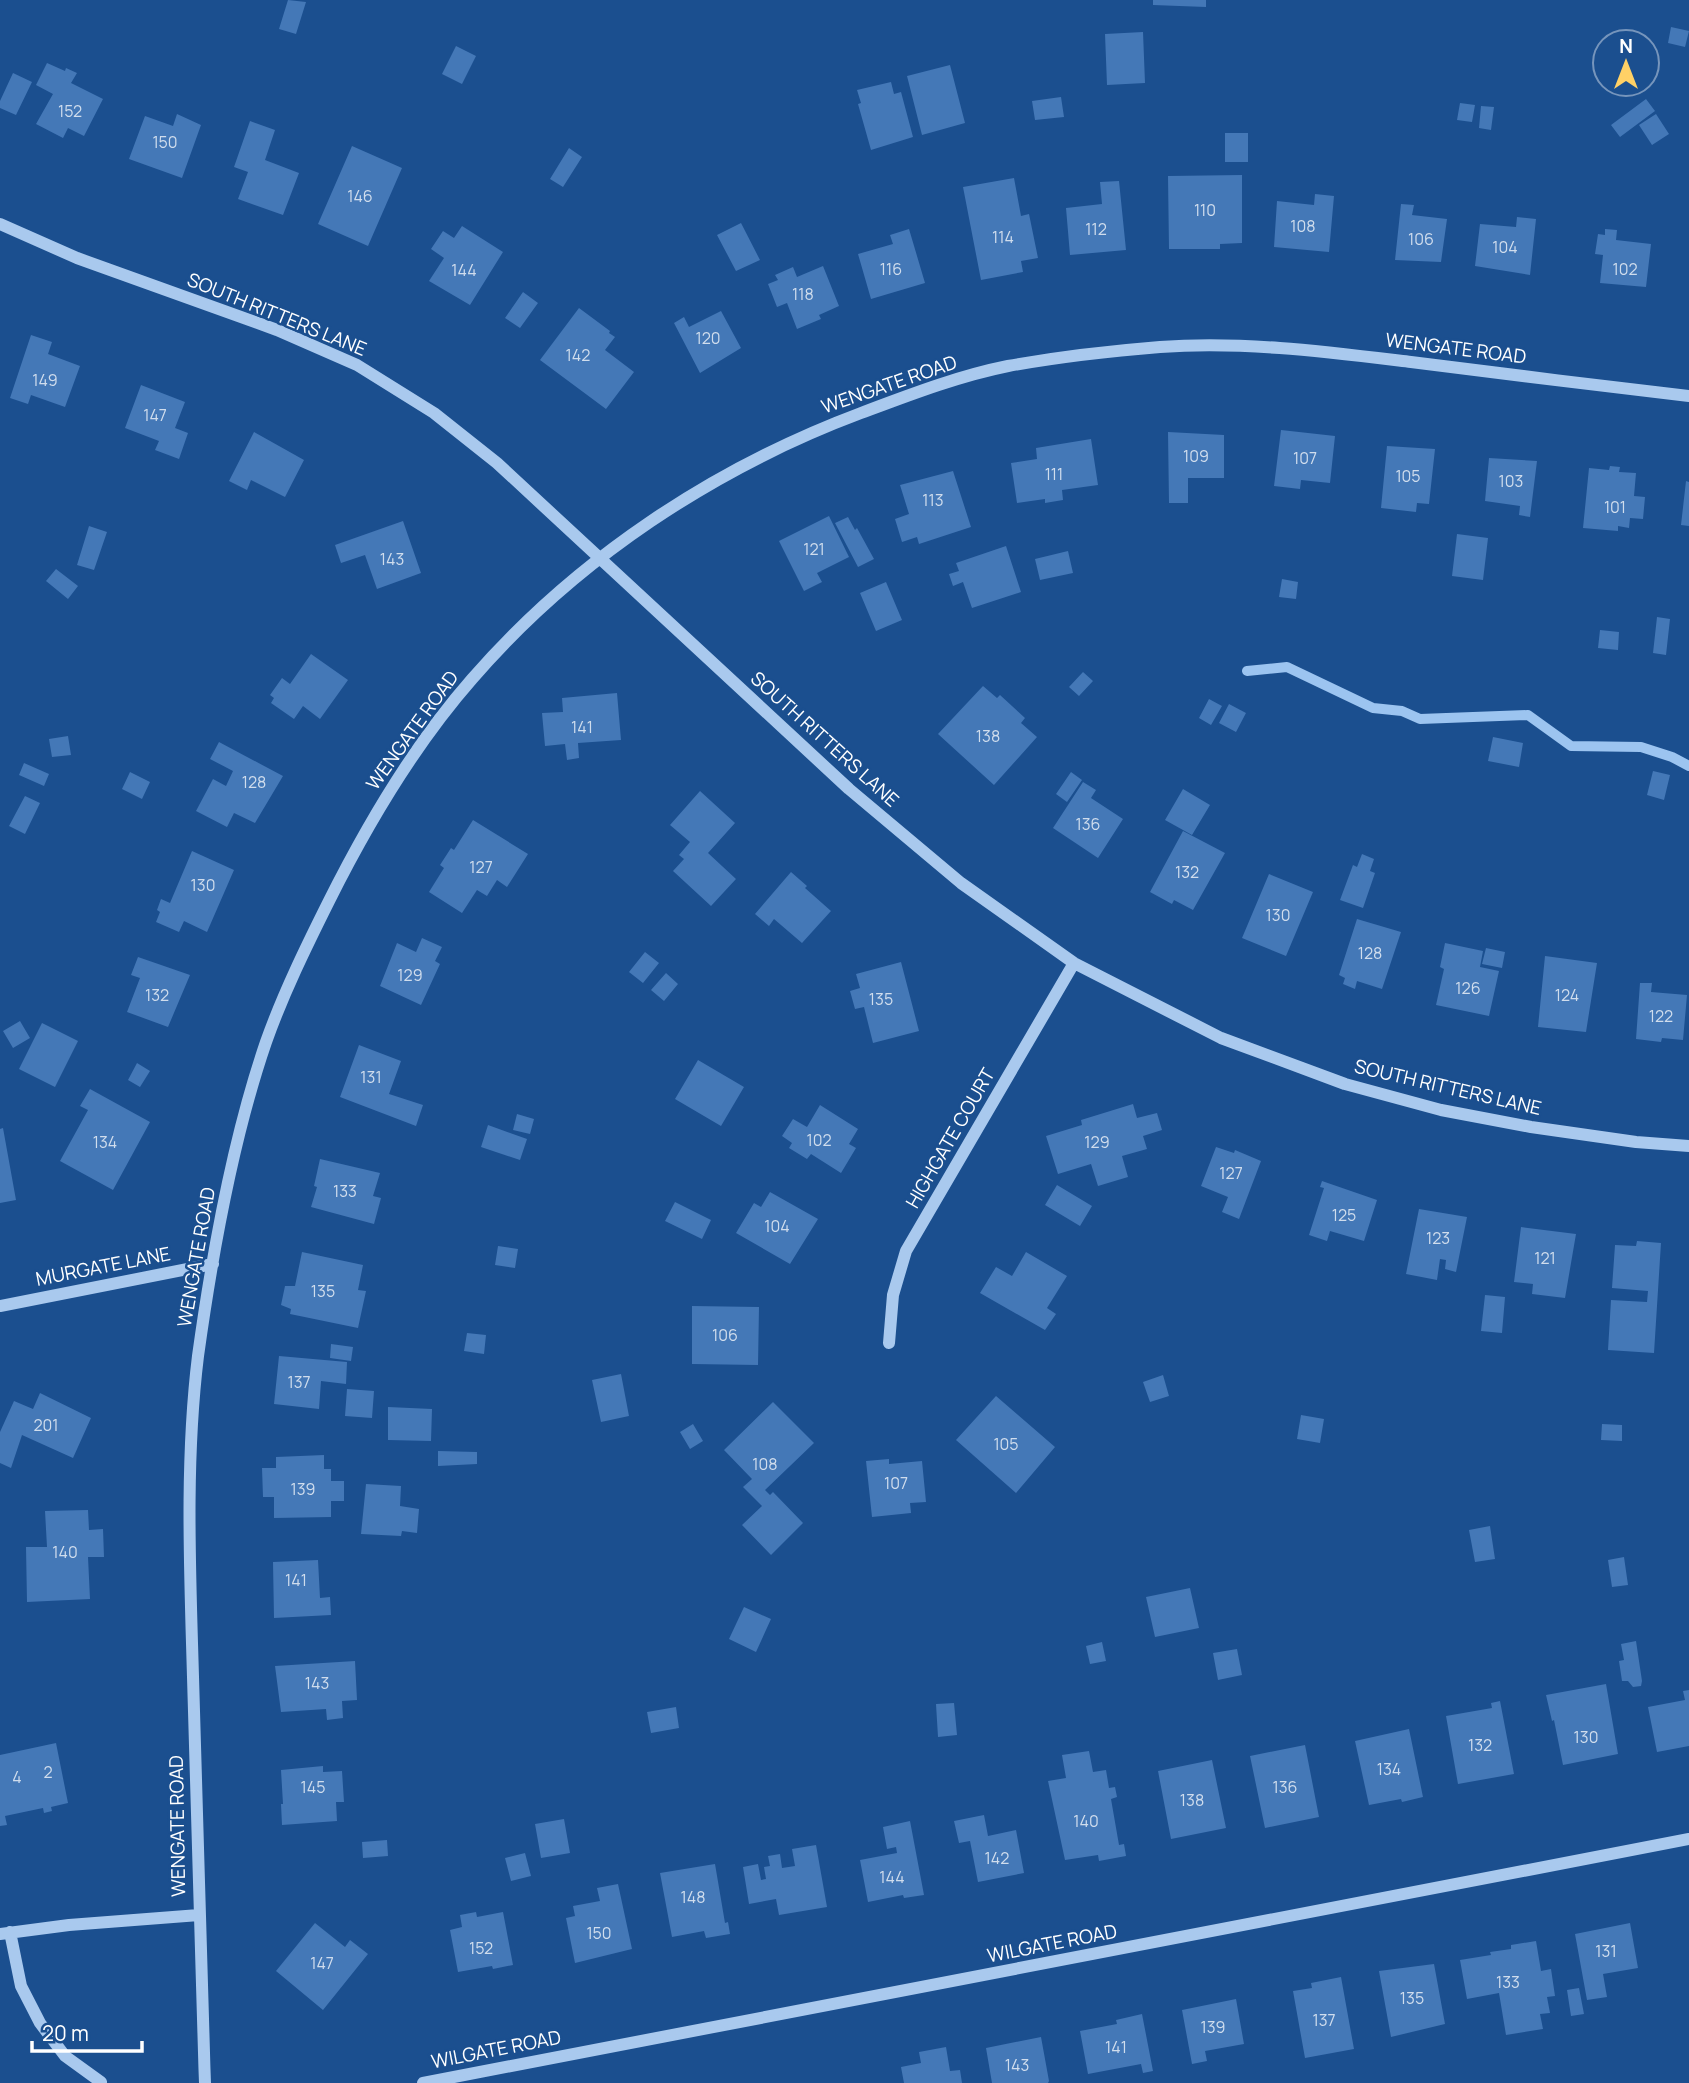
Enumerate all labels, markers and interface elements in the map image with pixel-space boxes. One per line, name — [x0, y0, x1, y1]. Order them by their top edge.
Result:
north arrow — [1591, 28, 1661, 98]
text: N — [1619, 33, 1633, 59]
house number: 152 — [58, 100, 82, 122]
house number: 150 — [152, 131, 178, 153]
house number: 146 — [347, 185, 373, 207]
house number: 110 — [1194, 199, 1216, 221]
house number: 108 — [1290, 215, 1316, 237]
house number: 112 — [1085, 218, 1107, 240]
house number: 114 — [992, 226, 1014, 248]
house number: 106 — [1408, 228, 1434, 250]
house number: 104 — [1492, 236, 1518, 258]
house number: 116 — [880, 258, 902, 280]
house number: 102 — [1612, 258, 1638, 280]
house number: 144 — [451, 259, 477, 281]
street label: SOUTH RITTERS LANE — [184, 266, 370, 362]
house number: 118 — [792, 283, 814, 305]
street label: WENGATE ROAD — [1384, 326, 1528, 370]
house number: 120 — [695, 327, 721, 349]
house number: 142 — [566, 344, 590, 366]
street label: WENGATE ROAD — [818, 349, 960, 419]
house number: 149 — [32, 369, 58, 391]
house number: 147 — [143, 404, 167, 426]
house number: 109 — [1183, 445, 1209, 467]
house number: 107 — [1293, 447, 1317, 469]
house number: 111 — [1045, 463, 1063, 485]
house number: 105 — [1395, 465, 1421, 487]
house number: 103 — [1499, 470, 1523, 492]
house number: 113 — [922, 489, 944, 511]
house number: 101 — [1604, 496, 1626, 518]
house number: 121 — [803, 538, 825, 560]
house number: 143 — [380, 548, 404, 570]
street label: WENGATE ROAD — [360, 665, 464, 795]
street label: SOUTH RITTERS LANE — [745, 665, 905, 813]
house number: 141 — [571, 716, 593, 738]
house number: 138 — [976, 725, 1000, 747]
house number: 128 — [242, 771, 266, 793]
house number: 136 — [1075, 813, 1101, 835]
house number: 127 — [469, 856, 493, 878]
house number: 132 — [1175, 861, 1199, 883]
house number: 130 — [191, 874, 215, 896]
house number: 130 — [1266, 904, 1290, 926]
house number: 128 — [1358, 942, 1382, 964]
house number: 129 — [397, 964, 423, 986]
house number: 126 — [1455, 977, 1481, 999]
house number: 132 — [145, 984, 169, 1006]
house number: 124 — [1555, 984, 1579, 1006]
house number: 135 — [869, 988, 893, 1010]
house number: 122 — [1649, 1005, 1673, 1027]
street label: SOUTH RITTERS LANE — [1352, 1053, 1544, 1121]
street label: HIGHGATE COURT — [899, 1063, 1001, 1213]
house number: 131 — [360, 1066, 382, 1088]
house number: 102 — [806, 1129, 832, 1151]
house number: 134 — [93, 1131, 117, 1153]
house number: 129 — [1084, 1131, 1110, 1153]
house number: 127 — [1219, 1162, 1243, 1184]
house number: 133 — [333, 1180, 357, 1202]
street label: WENGATE ROAD — [171, 1185, 221, 1329]
house number: 125 — [1332, 1204, 1356, 1226]
house number: 104 — [764, 1215, 790, 1237]
house number: 123 — [1426, 1227, 1450, 1249]
street label: MURGATE LANE — [33, 1240, 173, 1292]
house number: 121 — [1534, 1247, 1556, 1269]
house number: 135 — [311, 1280, 335, 1302]
house number: 106 — [712, 1324, 738, 1346]
house number: 137 — [287, 1371, 311, 1393]
house number: 201 — [33, 1414, 59, 1436]
house number: 105 — [993, 1433, 1019, 1455]
house number: 108 — [752, 1453, 778, 1475]
house number: 107 — [884, 1472, 908, 1494]
house number: 139 — [290, 1478, 316, 1500]
house number: 140 — [52, 1541, 78, 1563]
house number: 141 — [285, 1569, 307, 1591]
house number: 143 — [305, 1672, 329, 1694]
house number: 130 — [1574, 1726, 1598, 1748]
house number: 132 — [1468, 1734, 1492, 1756]
street label: WENGATE ROAD — [163, 1755, 191, 1897]
house number: 134 — [1377, 1758, 1401, 1780]
house number: 2 — [43, 1761, 53, 1783]
house number: 4 — [12, 1766, 22, 1788]
house number: 145 — [301, 1776, 325, 1798]
house number: 136 — [1272, 1776, 1298, 1798]
house number: 138 — [1180, 1789, 1204, 1811]
house number: 140 — [1073, 1810, 1099, 1832]
house number: 142 — [985, 1847, 1009, 1869]
house number: 144 — [879, 1866, 905, 1888]
house number: 148 — [681, 1886, 705, 1908]
street label: WILGATE ROAD — [985, 1918, 1119, 1968]
house number: 150 — [586, 1922, 612, 1944]
house number: 152 — [469, 1937, 493, 1959]
house number: 131 — [1595, 1940, 1617, 1962]
house number: 147 — [310, 1952, 334, 1974]
house number: 133 — [1496, 1971, 1520, 1993]
house number: 135 — [1400, 1987, 1424, 2009]
house number: 137 — [1312, 2009, 1336, 2031]
scale bar — [32, 2010, 142, 2054]
house number: 139 — [1200, 2016, 1226, 2038]
text: 20 m — [42, 2019, 89, 2047]
street label: WILGATE ROAD — [429, 2024, 563, 2074]
house number: 141 — [1105, 2036, 1127, 2058]
house number: 143 — [1005, 2054, 1029, 2076]

